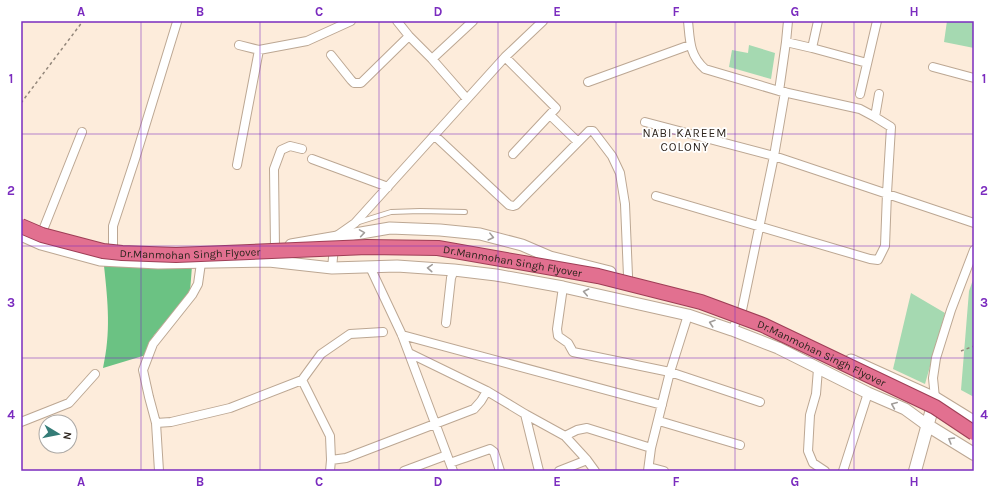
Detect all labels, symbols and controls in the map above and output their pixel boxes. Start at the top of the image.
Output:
text: A [77,4,85,19]
text: B [196,4,204,19]
text: C [315,4,323,19]
text: D [434,4,443,19]
text: E [553,4,561,19]
text: F [672,4,680,19]
text: G [791,4,799,19]
text: H [909,4,919,19]
text: 1 [9,71,13,86]
text: 1 [982,71,986,86]
district label: NABI KAREEM COLONY [643,126,727,154]
text: 2 [7,183,15,198]
text: 2 [980,183,988,198]
one-way arrow [359,229,365,238]
one-way arrow [488,232,495,241]
street label: Dr.Manmohan Singh Flyover [442,243,583,280]
street label: Dr.Manmohan Singh Flyover [119,245,261,262]
one-way arrow [427,264,433,273]
one-way arrow [583,289,589,297]
text: 3 [7,295,15,310]
text: 3 [980,295,988,310]
street label: Dr.Manmohan Singh Flyover [756,317,888,389]
one-way arrow [709,319,716,328]
one-way arrow [891,401,898,409]
text: 4 [7,407,15,422]
text: 4 [980,407,988,422]
north arrow [38,414,78,454]
text: N [60,431,74,441]
one-way arrow [948,437,955,444]
text: A [77,474,85,489]
text: B [196,474,204,489]
text: C [315,474,323,489]
text: D [434,474,443,489]
text: E [553,474,561,489]
text: F [672,474,680,489]
text: G [791,474,799,489]
text: H [909,474,919,489]

